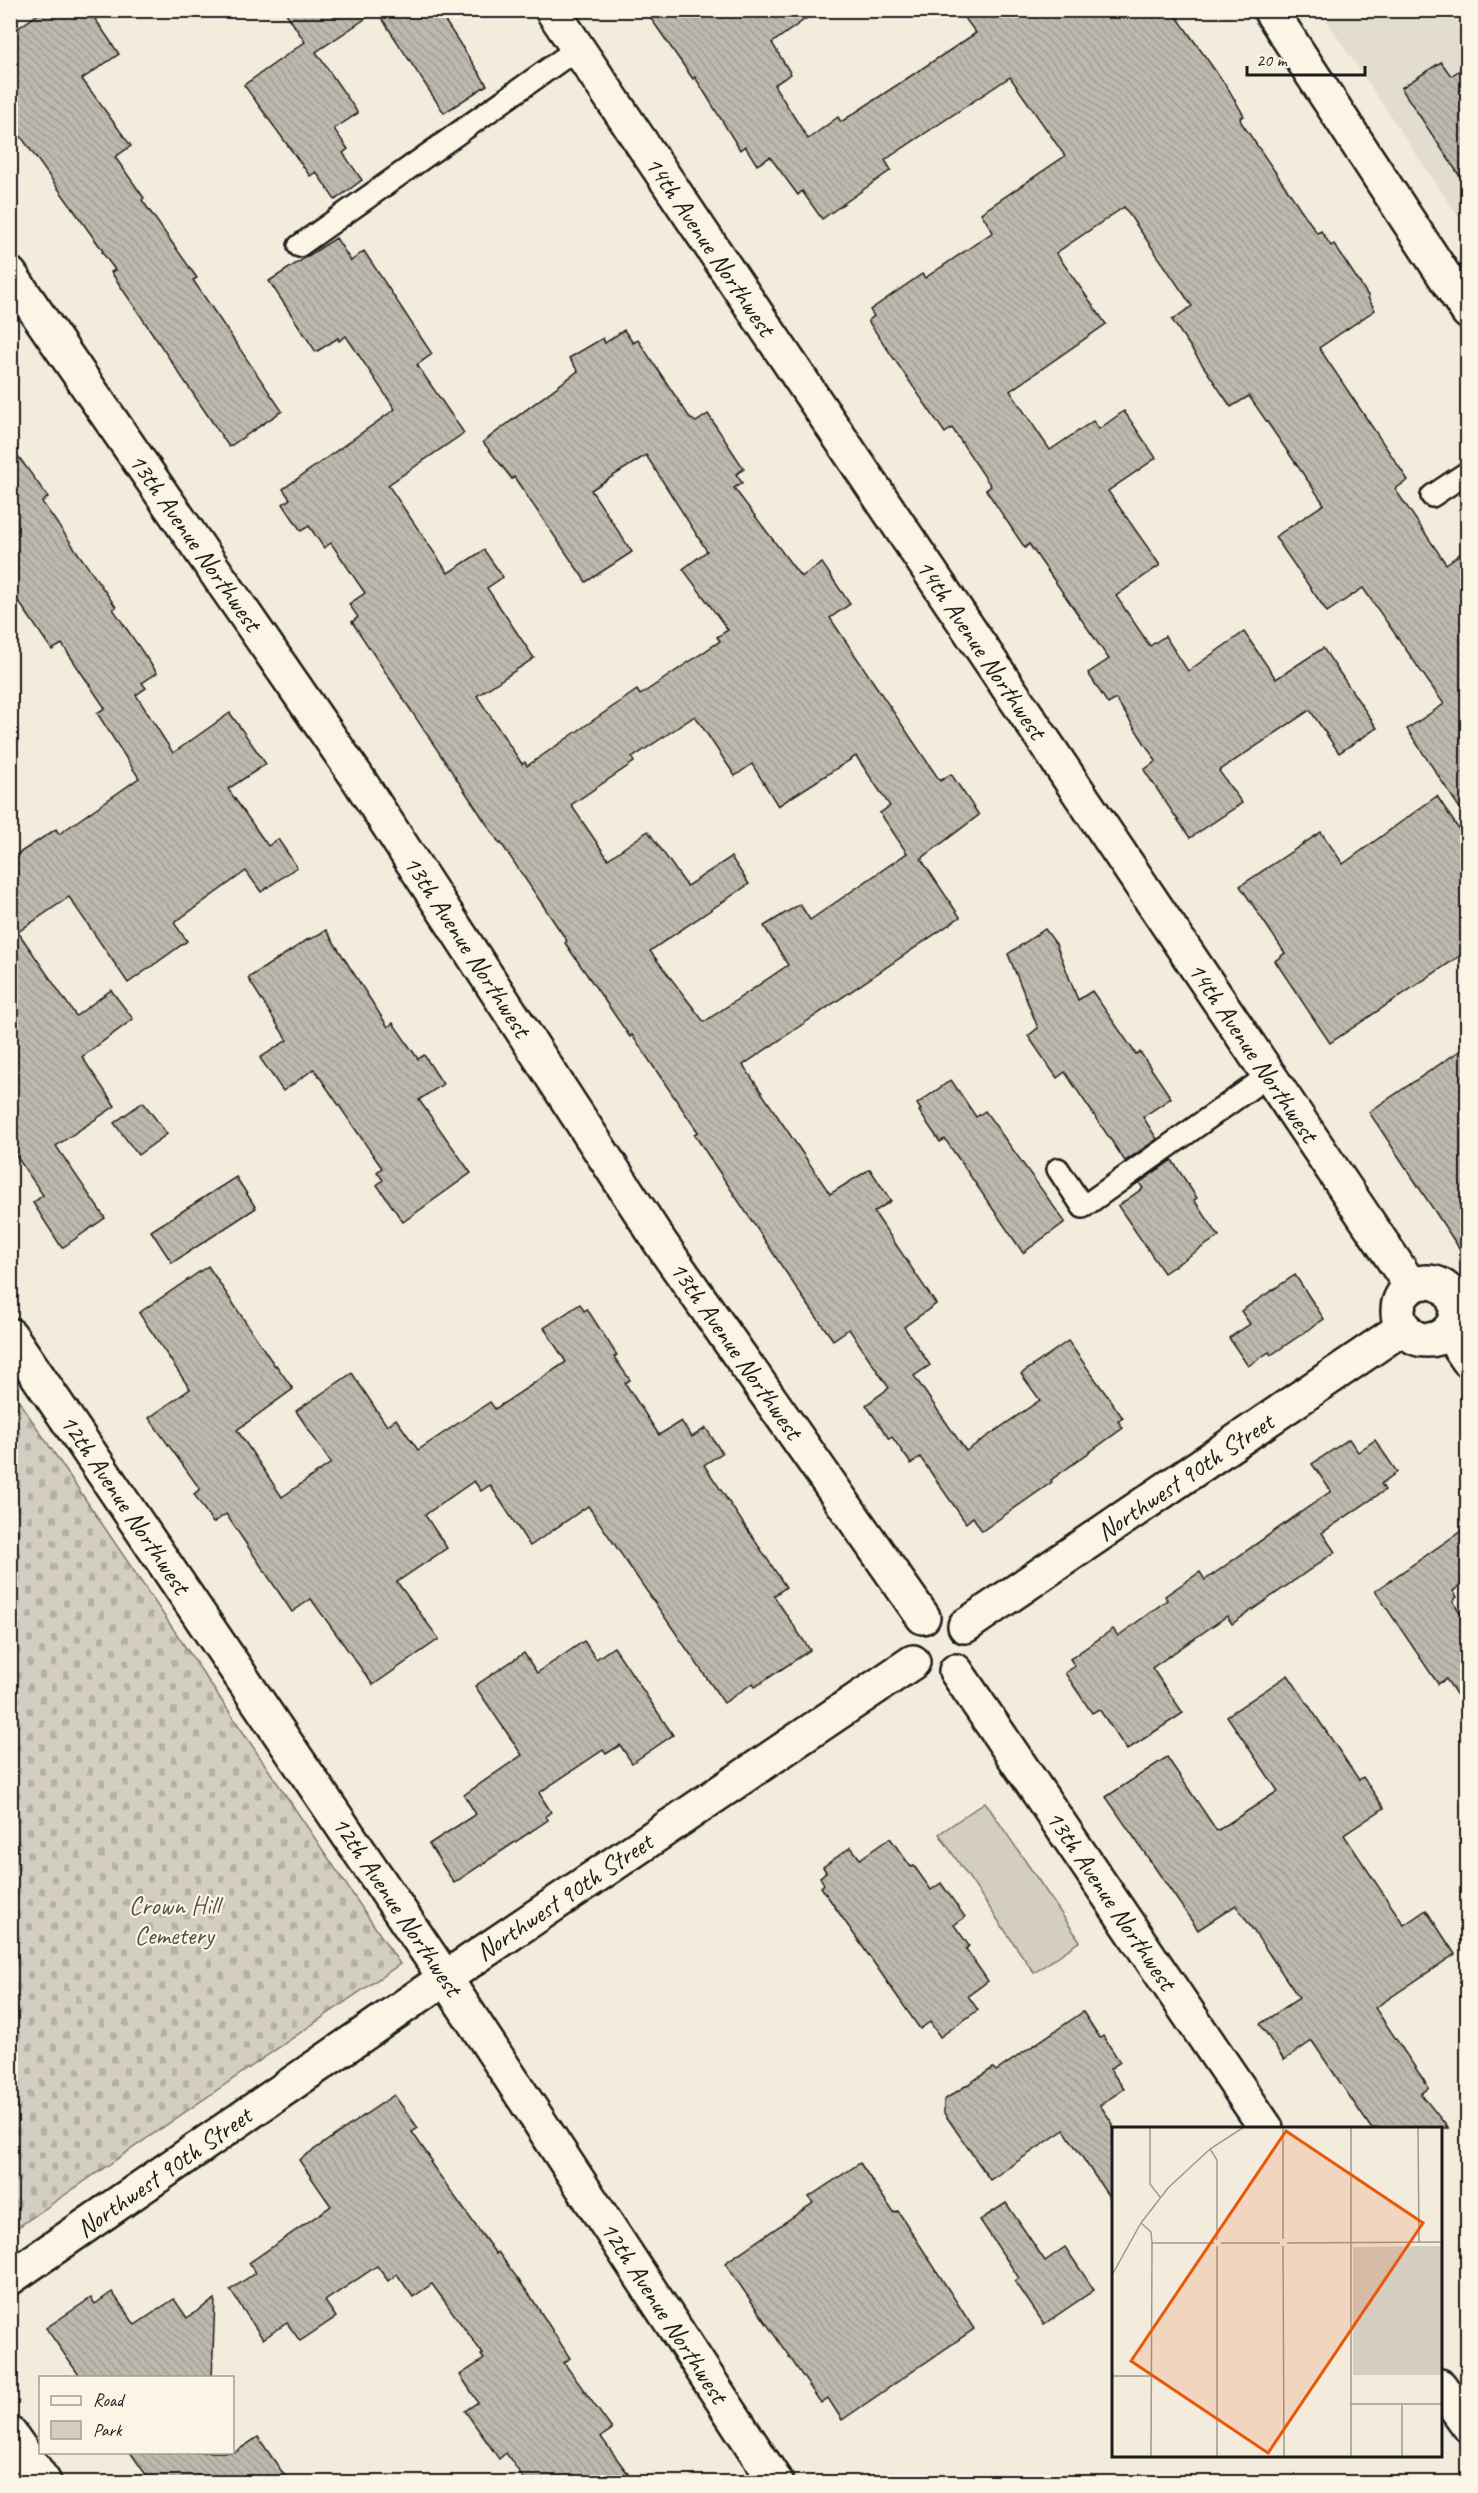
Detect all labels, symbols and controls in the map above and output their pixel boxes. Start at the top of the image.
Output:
scale bar [1247,39,1366,77]
text: 20 m [1256,49,1289,71]
street label: 14th Avenue Northwest [637,150,784,344]
street label: 13th Avenue Northwest [121,446,270,640]
street label: 14th Avenue Northwest [908,553,1055,747]
street label: 13th Avenue Northwest [396,849,539,1045]
street label: 14th Avenue Northwest [1180,956,1327,1150]
street label: 13th Avenue Northwest [662,1254,811,1448]
street label: Northwest 90th Street [1090,1404,1282,1548]
street label: 12th Avenue Northwest [52,1408,199,1602]
street label: 13th Avenue Northwest [1038,1804,1185,1998]
street label: 12th Avenue Northwest [324,1810,471,2004]
street label: Northwest 90th Street [469,1824,661,1968]
park label: Crown Hill Cemetery [129,1889,224,1952]
street label: Northwest 90th Street [70,2098,260,2245]
inset map [1112,2127,1442,2457]
street label: 12th Avenue Northwest [593,2215,736,2411]
legend [39,2376,234,2454]
text: Road [93,2389,126,2411]
text: Park [93,2419,123,2441]

